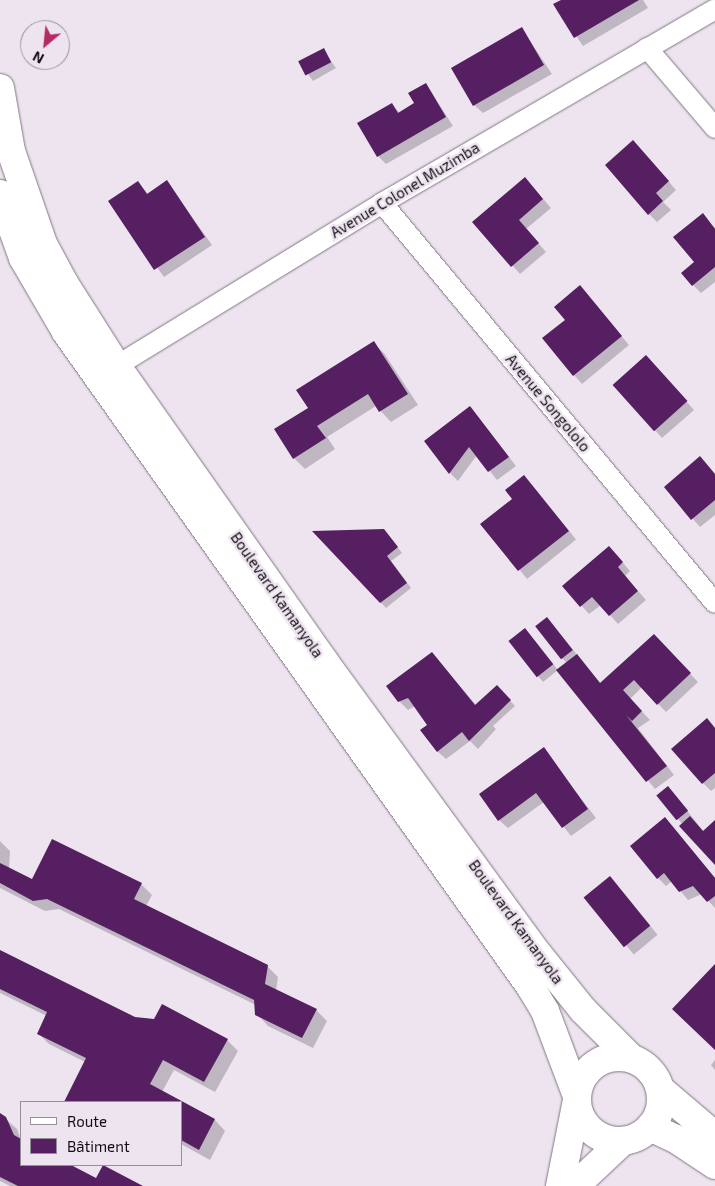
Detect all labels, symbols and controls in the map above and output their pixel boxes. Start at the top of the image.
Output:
north arrow [20,20,70,70]
text: N [30,48,47,68]
street label: Avenue Colonel Muzimba [327,138,483,242]
street label: Avenue Songololo [502,350,594,456]
street label: Boulevard Kamanyola [227,529,327,661]
street label: Boulevard Kamanyola [465,856,567,988]
legend [20,1101,182,1166]
text: Route [67,1112,107,1130]
text: Bâtiment [67,1137,130,1155]

